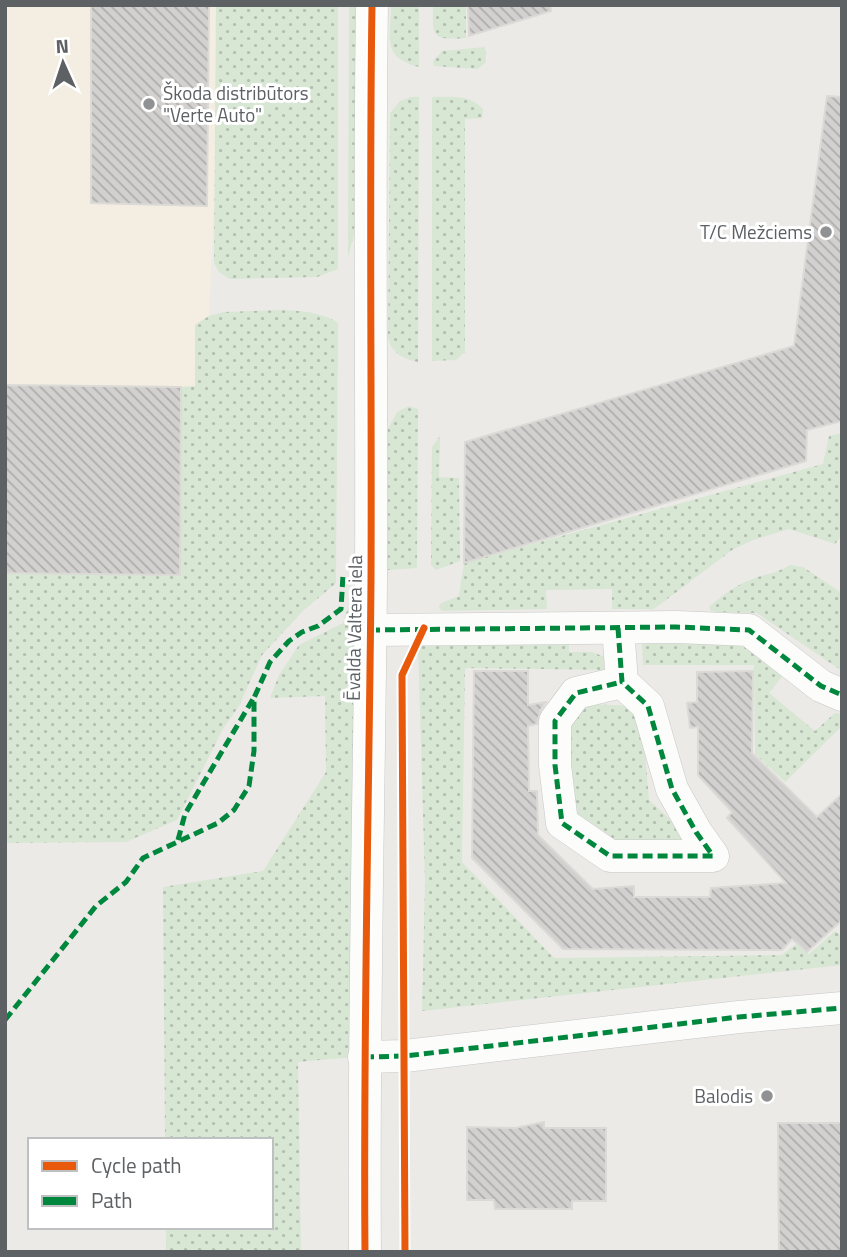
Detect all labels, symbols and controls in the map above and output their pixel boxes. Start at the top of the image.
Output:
north arrow [28,28,98,98]
text: N [55,31,69,60]
place label: Škoda distribūtors "Verte Auto" [163,78,309,129]
marker: Škoda distribūtors "Verte Auto" [141,96,157,112]
place label: T/C Mežciems [700,217,812,246]
marker: T/C Mežciems [818,224,834,240]
street label: Ēvalda Valtera iela [338,554,369,701]
place label: Balodis [694,1081,753,1110]
marker: Balodis [759,1088,775,1104]
legend [28,1138,273,1229]
text: Cycle path [91,1149,182,1181]
text: Path [91,1184,133,1216]

